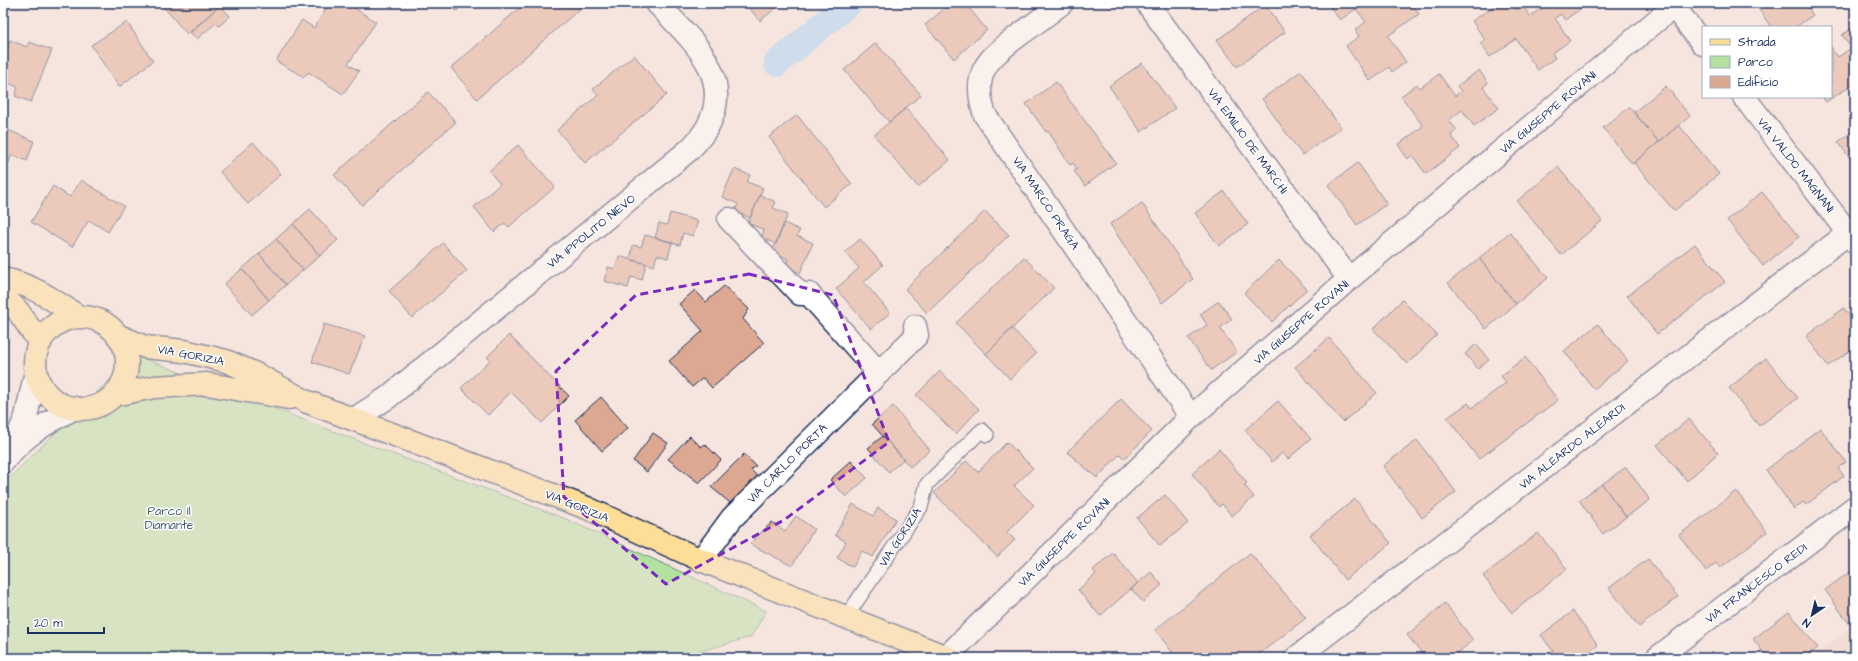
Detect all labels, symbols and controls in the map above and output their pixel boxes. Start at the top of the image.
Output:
legend [1702,26,1832,98]
text: Strada [1738,34,1776,51]
text: Parco [1738,54,1773,71]
street label: VIA GIUSEPPE ROVANI [1496,67,1601,158]
text: Edificio [1738,74,1778,91]
street label: VIA EMILIO DE MARCHI [1203,85,1292,198]
street label: VIA VALDO MAGNANI [1753,114,1838,217]
street label: VIA MARCO PRAGA [1008,153,1083,254]
street label: VIA IPPOLITO NIEVO [543,190,639,272]
street label: VIA GIUSEPPE ROVANI [1250,276,1353,369]
street label: VIA GORIZIA [156,341,226,370]
street label: VIA ALEARDO ALEARDI [1516,399,1629,493]
street label: VIA CARLO PORTA [743,419,831,507]
street label: VIA GORIZIA [542,486,612,527]
street label: VIA GIUSEPPE ROVANI [1015,494,1114,591]
park label: Parco Il Diamante [145,503,194,534]
street label: VIA GORIZIA [875,504,926,570]
street label: VIA FRANCESCO REDI [1702,540,1810,626]
north arrow [1792,595,1832,635]
scale bar [28,609,104,635]
text: 20 m [34,615,63,632]

